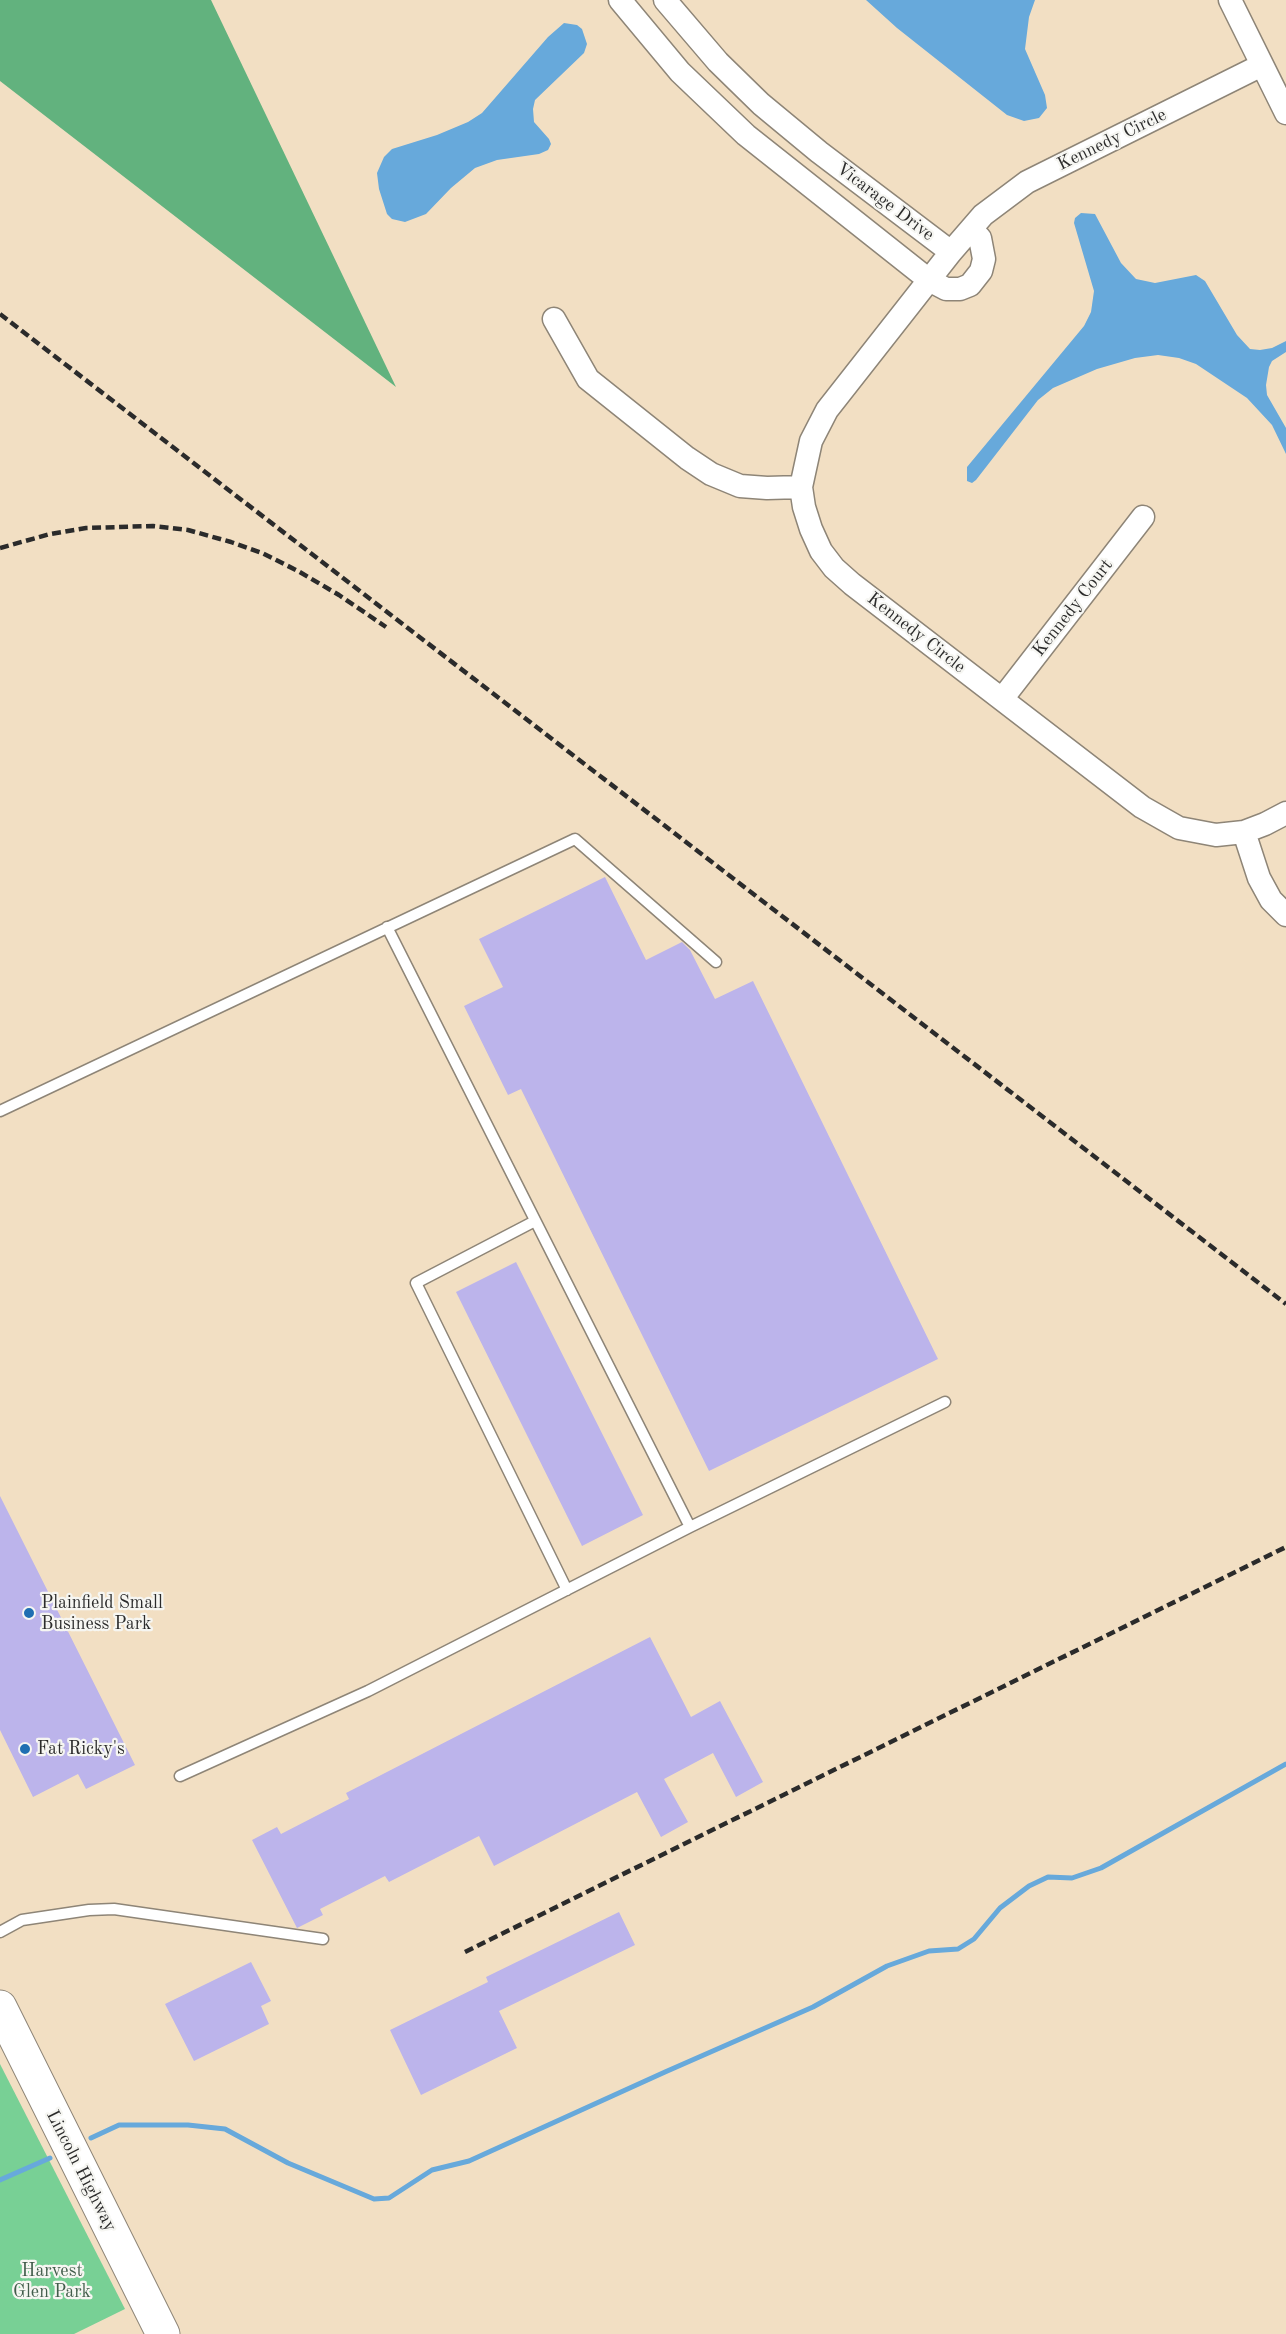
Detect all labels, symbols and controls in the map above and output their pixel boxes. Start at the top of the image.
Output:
street label: Kennedy Circle [1054,104,1170,176]
street label: Vicarage Drive [832,158,938,246]
street label: Kennedy Court [1028,555,1118,661]
street label: Kennedy Circle [863,588,969,678]
place label: Plainfield Small Business Park [41,1592,163,1634]
marker: Plainfield Small Business Park [22,1606,36,1620]
place label: Fat Ricky's [37,1738,125,1760]
marker: Fat Ricky's [18,1742,32,1756]
street label: Lincoln Highway [41,2107,121,2235]
park label: Harvest Glen Park [13,2260,91,2302]

